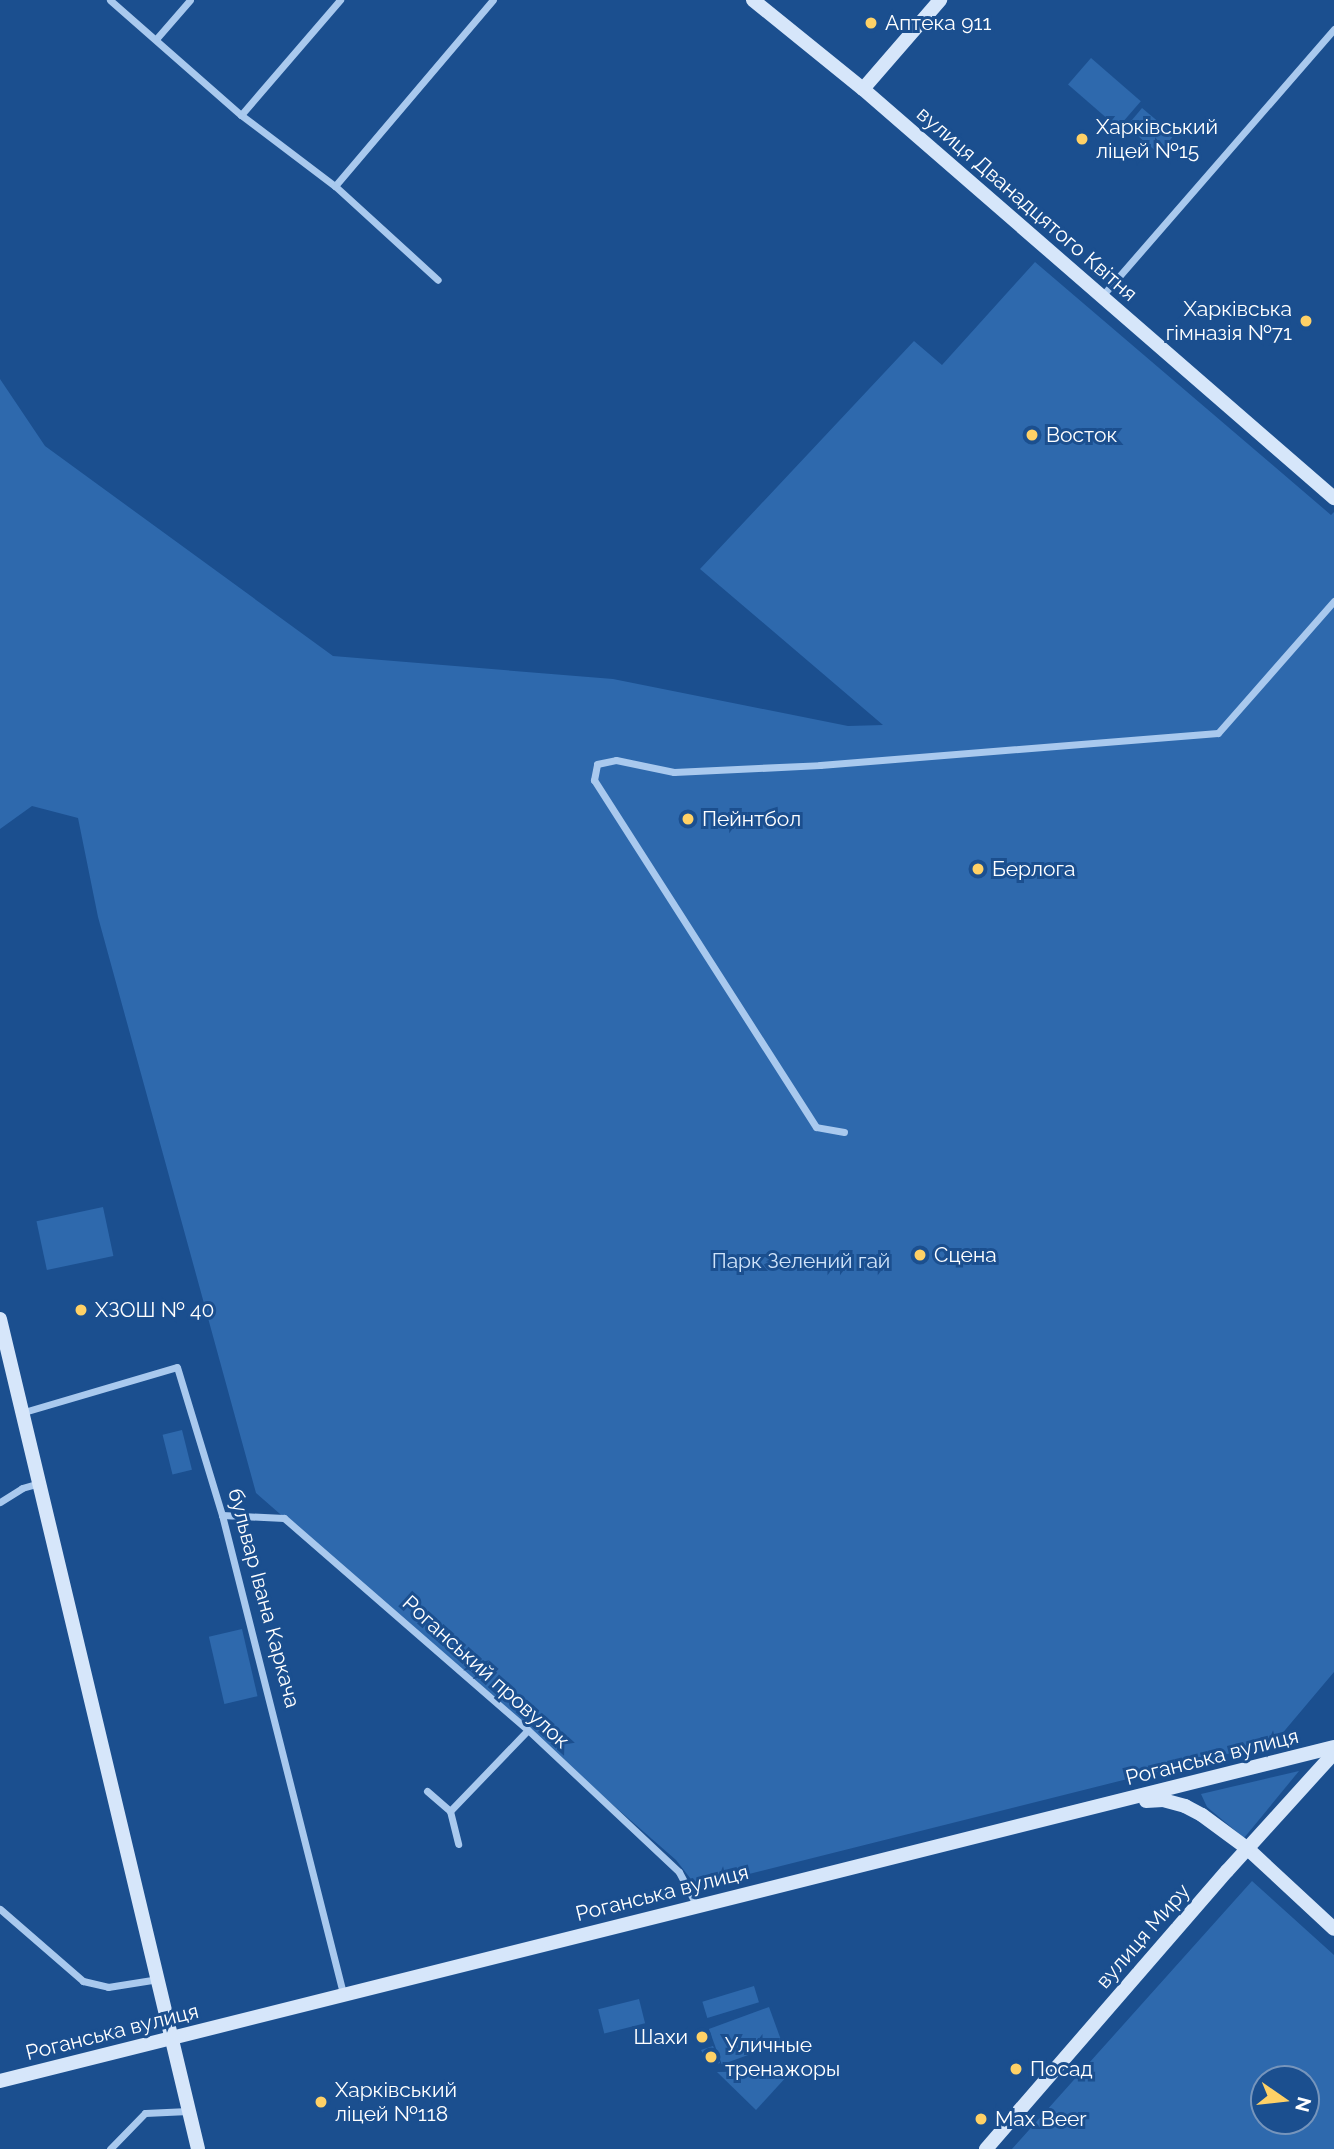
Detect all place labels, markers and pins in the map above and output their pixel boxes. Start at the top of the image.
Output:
place label: Аптека 911 [885,10,991,36]
marker: Аптека 911 [863,15,879,31]
place label: Харківський ліцей №15 [1096,114,1218,164]
marker: Харківський ліцей №15 [1074,131,1090,147]
place label: Харківська гімназія №71 [1166,296,1292,346]
marker: Харківська гімназія №71 [1298,313,1314,329]
place label: Восток [1046,422,1117,448]
marker: Восток [1024,427,1040,443]
place label: Пейнтбол [702,806,801,832]
marker: Пейнтбол [680,811,696,827]
place label: Берлога [992,856,1075,882]
marker: Берлога [970,861,986,877]
place label: Сцена [934,1242,997,1268]
marker: Сцена [912,1247,928,1263]
place label: ХЗОШ № 40 [95,1297,214,1323]
marker: ХЗОШ № 40 [73,1302,89,1318]
place label: Шахи [634,2024,688,2050]
marker: Шахи [694,2029,710,2045]
place label: Уличные тренажоры [725,2032,840,2082]
marker: Уличные тренажоры [703,2049,719,2065]
place label: Посад [1030,2056,1093,2082]
marker: Посад [1008,2061,1024,2077]
place label: Харківський ліцей №118 [335,2077,457,2127]
marker: Харківський ліцей №118 [313,2094,329,2110]
place label: Max Beer [995,2106,1087,2132]
marker: Max Beer [973,2111,989,2127]

